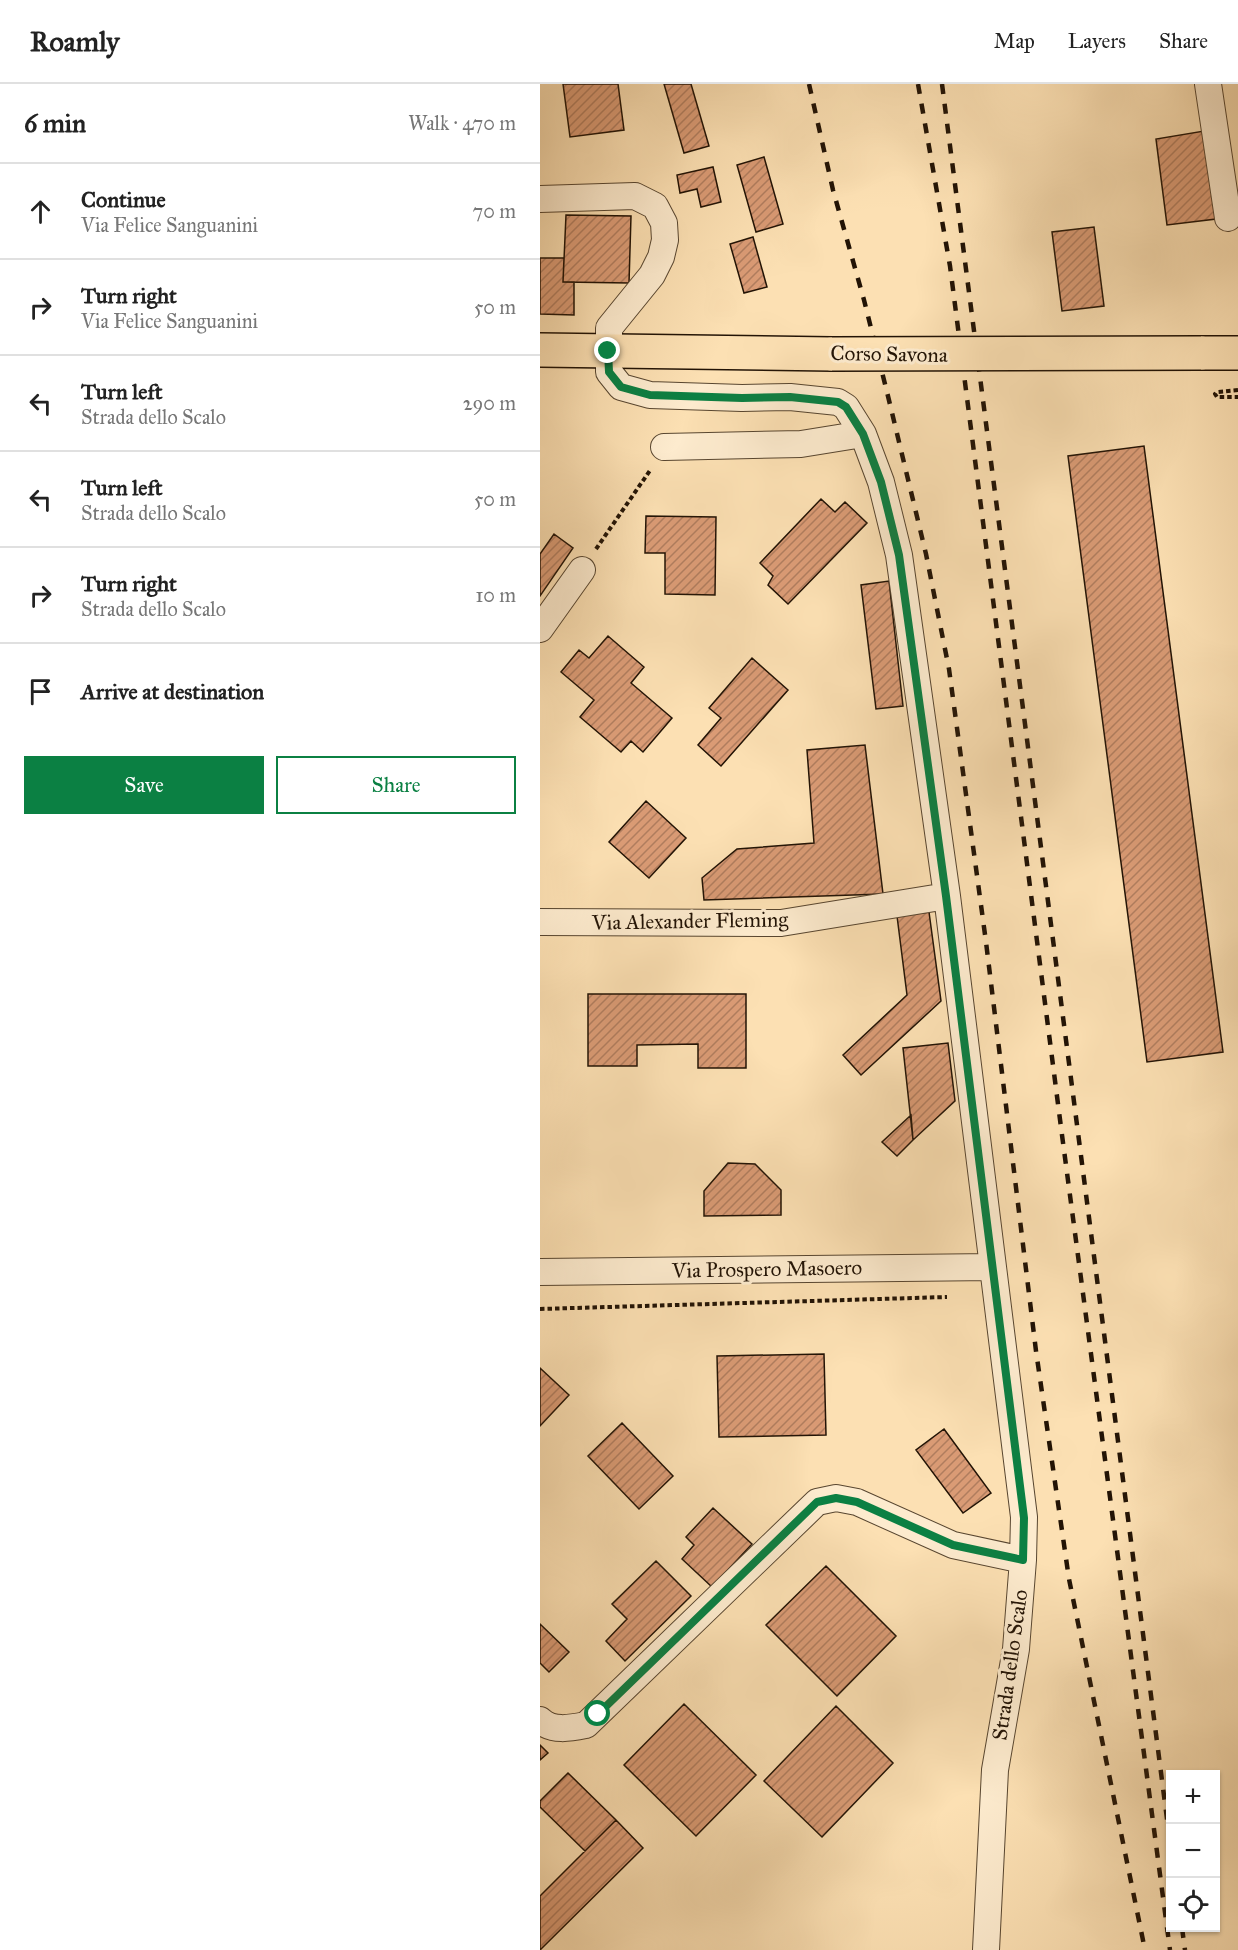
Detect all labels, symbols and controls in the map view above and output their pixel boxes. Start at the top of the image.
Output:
text: Roamly [30,24,119,59]
text: Map [994,28,1035,54]
text: Layers [1068,28,1126,54]
text: Share [1159,28,1208,54]
text: 6 min [24,107,86,139]
text: Walk · 470 m [408,111,516,135]
text: Continue [81,186,166,213]
icon: ahead [24,195,57,228]
text: 70 m [473,199,516,223]
text: Via Felice Sanguanini [81,213,258,237]
text: Turn right [81,282,177,309]
icon: right [24,291,57,324]
text: 50 m [474,295,516,319]
text: Via Felice Sanguanini [81,309,258,333]
route end [594,337,620,363]
street label: Corso Savona [830,340,948,368]
text: Turn left [81,378,163,405]
icon: left [24,387,57,420]
text: 290 m [463,391,516,415]
text: Strada dello Scalo [81,405,226,429]
text: Turn left [81,474,163,501]
icon: left [24,483,57,516]
text: 50 m [474,487,516,511]
text: Strada dello Scalo [81,501,226,525]
text: Turn right [81,570,177,597]
icon: right [24,579,57,612]
text: 10 m [475,583,516,607]
text: Strada dello Scalo [81,597,226,621]
icon: arrive [24,675,57,708]
text: Arrive at destination [81,678,264,705]
button: Save [24,756,264,814]
button: Share [276,756,516,814]
street label: Via Alexander Fleming [591,906,788,936]
street label: Via Prospero Masoero [671,1254,863,1284]
street label: Strada dello Scalo [987,1588,1033,1742]
route start [584,1700,610,1726]
map controls [1166,1770,1220,1932]
button: + [1166,1770,1220,1824]
button: − [1166,1824,1220,1878]
button: locate [1166,1878,1220,1932]

